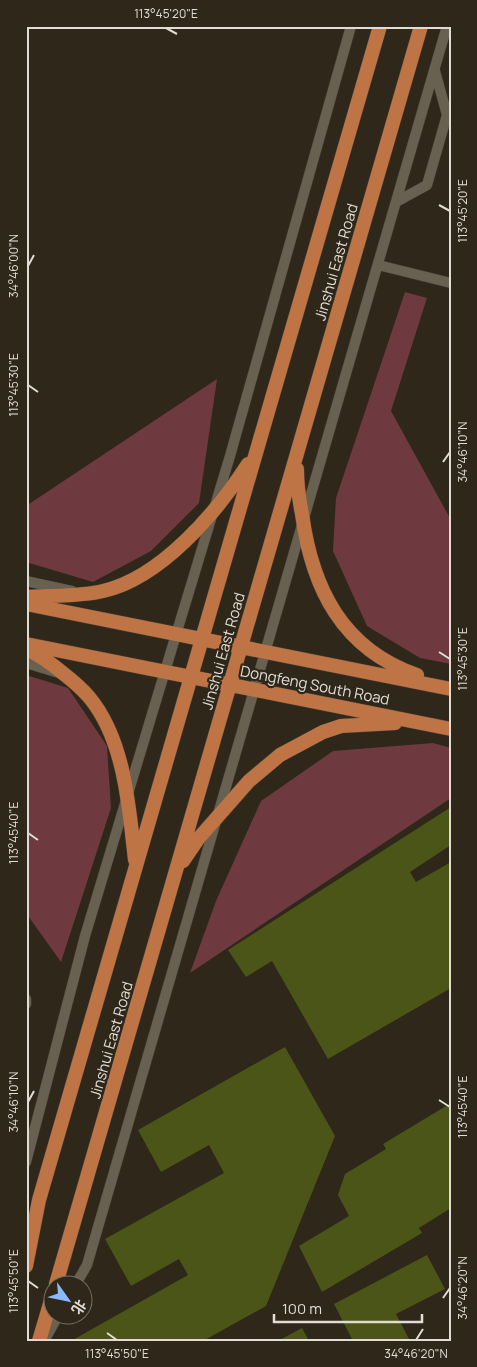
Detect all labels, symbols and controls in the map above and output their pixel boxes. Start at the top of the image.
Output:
text: 113°45'20"E [134,5,198,22]
text: 113°45'20"E [454,179,471,243]
street label: Jinshui East Road [309,201,363,323]
text: 34°46'00"N [5,234,22,298]
text: 113°45'30"E [5,353,22,417]
text: 34°46'10"N [454,421,471,483]
street label: Jinshui East Road [196,590,250,712]
text: 113°45'30"E [454,627,471,691]
street label: Dongfeng South Road [239,660,391,710]
text: 113°45'40"E [5,802,22,864]
street label: Jinshui East Road [84,979,138,1101]
text: 34°46'10"N [5,1071,22,1133]
text: 113°45'40"E [454,1076,471,1138]
text: 113°45'50"E [5,1249,22,1313]
text: 34°46'20"N [454,1256,471,1320]
north arrow [42,1274,92,1324]
scale bar [274,1292,422,1324]
text: 北 [68,1296,91,1318]
text: 100 m [282,1298,322,1319]
text: 113°45'50"E [85,1345,149,1362]
text: 34°46'20"N [384,1345,448,1362]

